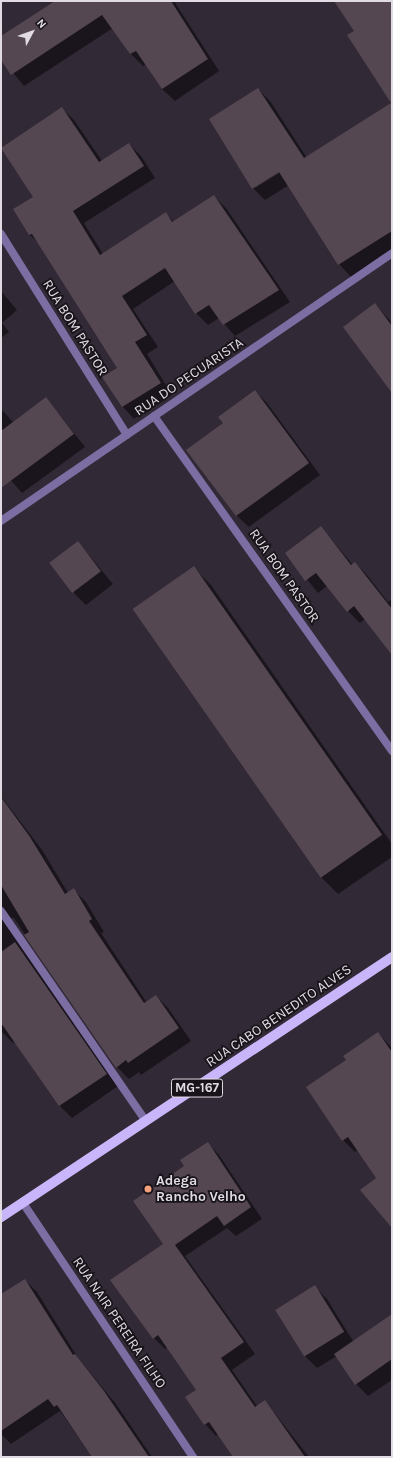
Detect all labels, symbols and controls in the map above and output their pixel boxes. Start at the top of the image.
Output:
north arrow [12,12,52,52]
text: N [34,17,49,31]
street label: RUA BOM PASTOR [39,277,111,379]
street label: RUA DO PECUARISTA [131,334,247,420]
street label: RUA BOM PASTOR [245,526,323,626]
street label: RUA CABO BENEDITO ALVES [203,961,355,1071]
road number: MG-167 [170,1077,224,1099]
place label: Adega Rancho Velho [156,1173,246,1206]
marker: Adega Rancho Velho [143,1184,153,1194]
street label: RUA NAIR PEREIRA FILHO [69,1254,169,1392]

